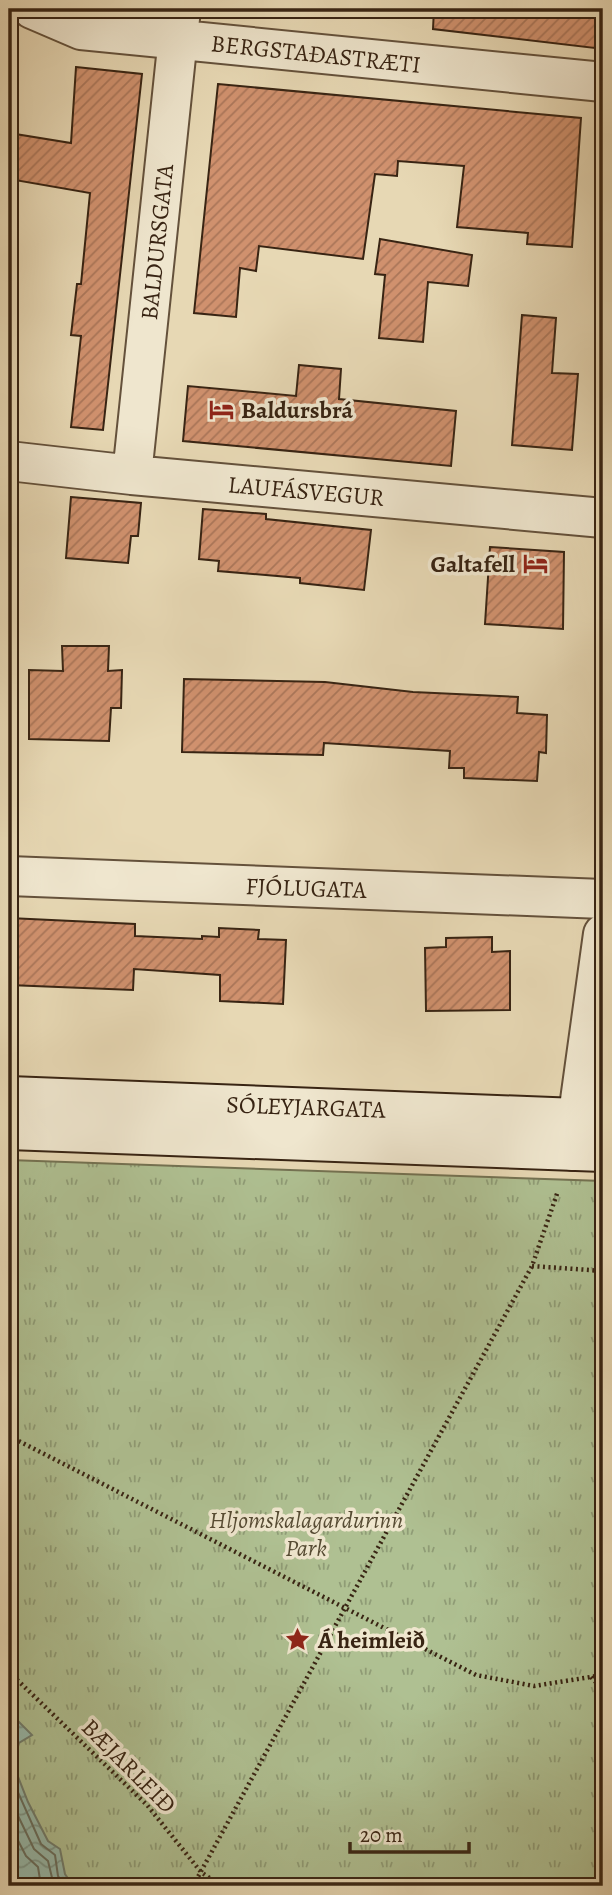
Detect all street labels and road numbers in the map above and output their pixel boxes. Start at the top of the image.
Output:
street label: BERGSTAÐASTRÆTI [210,27,422,81]
street label: BALDURSGATA [133,161,181,322]
street label: LAUFÁSVEGUR [226,468,386,514]
street label: FJÓLUGATA [245,870,368,906]
street label: SÓLEYJARGATA [226,1088,387,1126]
street label: BÆJARLEIÐ [75,1712,183,1820]

